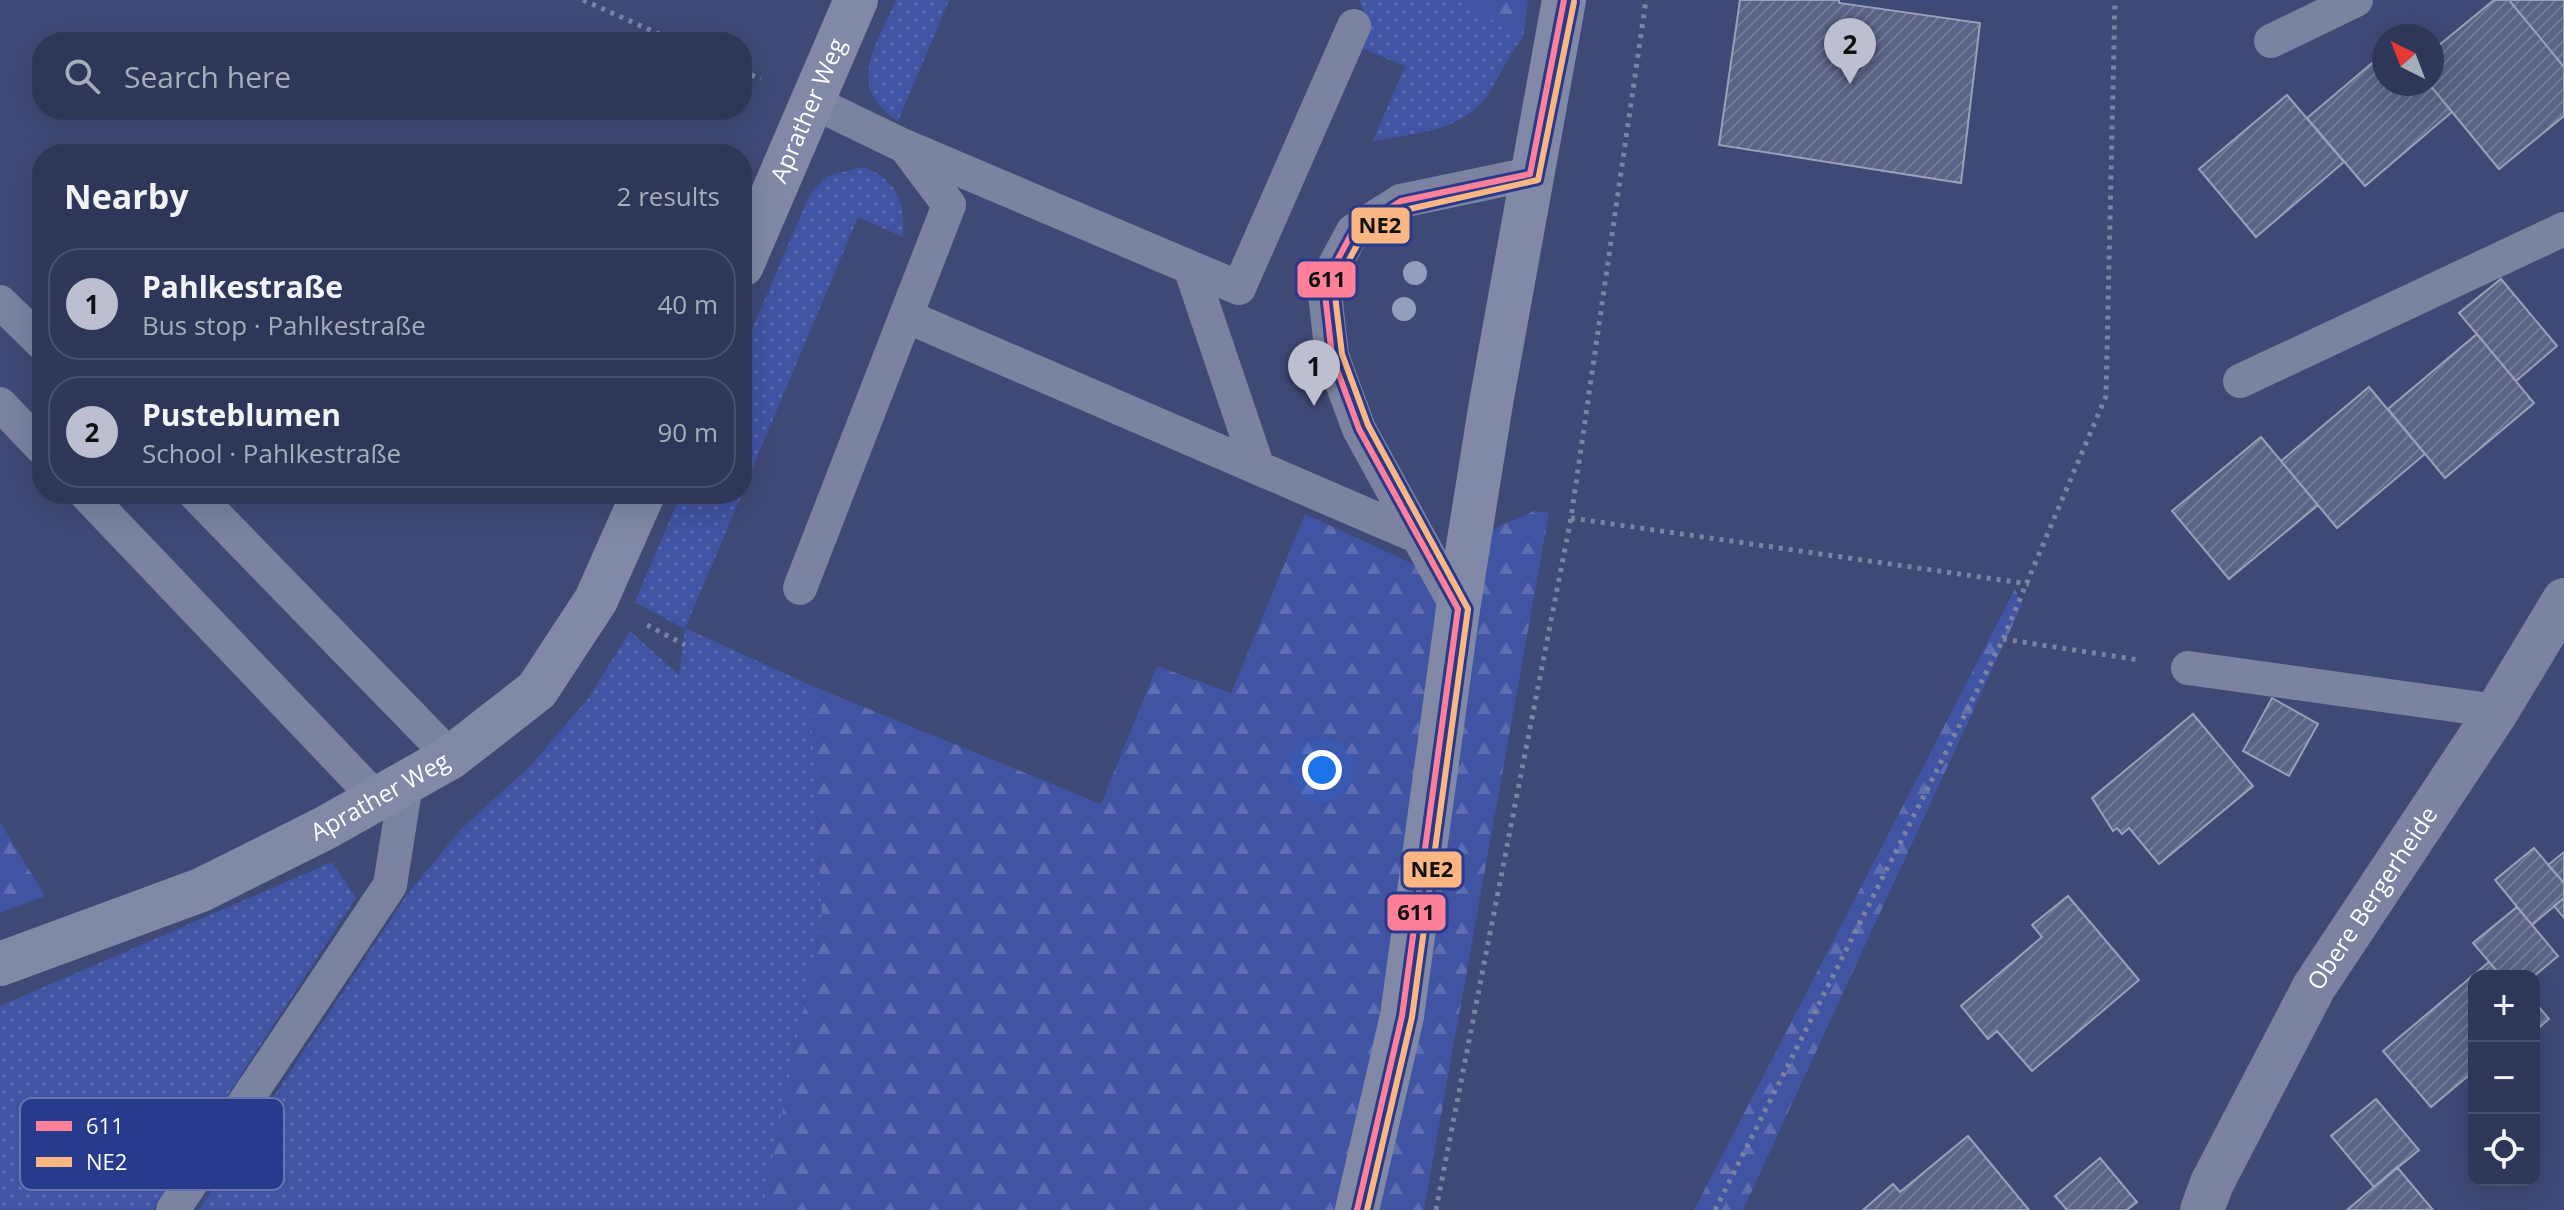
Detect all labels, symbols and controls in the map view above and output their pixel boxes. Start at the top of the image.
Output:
pin: 2 [1824,18,1876,84]
north arrow [2372,24,2444,96]
search box [32,32,752,120]
street label: Aprather Weg [761,33,853,188]
icon: search [60,54,104,98]
text: Search here [124,56,291,97]
text: Nearby [64,173,189,219]
text: 2 results [617,178,720,214]
line badge: NE2 [1350,206,1411,245]
text: NE2 [1359,209,1401,239]
line badge: 611 [1296,260,1357,299]
text: 611 [1308,263,1346,293]
text: Pahlkestraße [142,266,343,307]
text: 1 [85,286,99,322]
text: 40 m [657,286,718,322]
text: Bus stop · Pahlkestraße [142,307,426,343]
pin: 1 [1288,340,1340,406]
text: Pusteblumen [142,394,341,435]
text: 2 [85,414,99,450]
text: 90 m [657,414,718,450]
text: School · Pahlkestraße [142,435,401,471]
street label: Aprather Weg [304,743,455,848]
your location [1302,750,1342,790]
street label: Obere Bergerheide [2299,799,2444,996]
line badge: NE2 [1402,850,1463,889]
text: NE2 [1411,853,1453,883]
line badge: 611 [1386,893,1447,932]
text: 611 [1397,896,1435,926]
map controls [2468,970,2540,1186]
button: + [2468,970,2540,1042]
button: − [2468,1042,2540,1114]
legend [20,1098,284,1190]
text: 611 [86,1110,124,1140]
button: locate [2468,1114,2540,1186]
text: NE2 [86,1146,127,1176]

